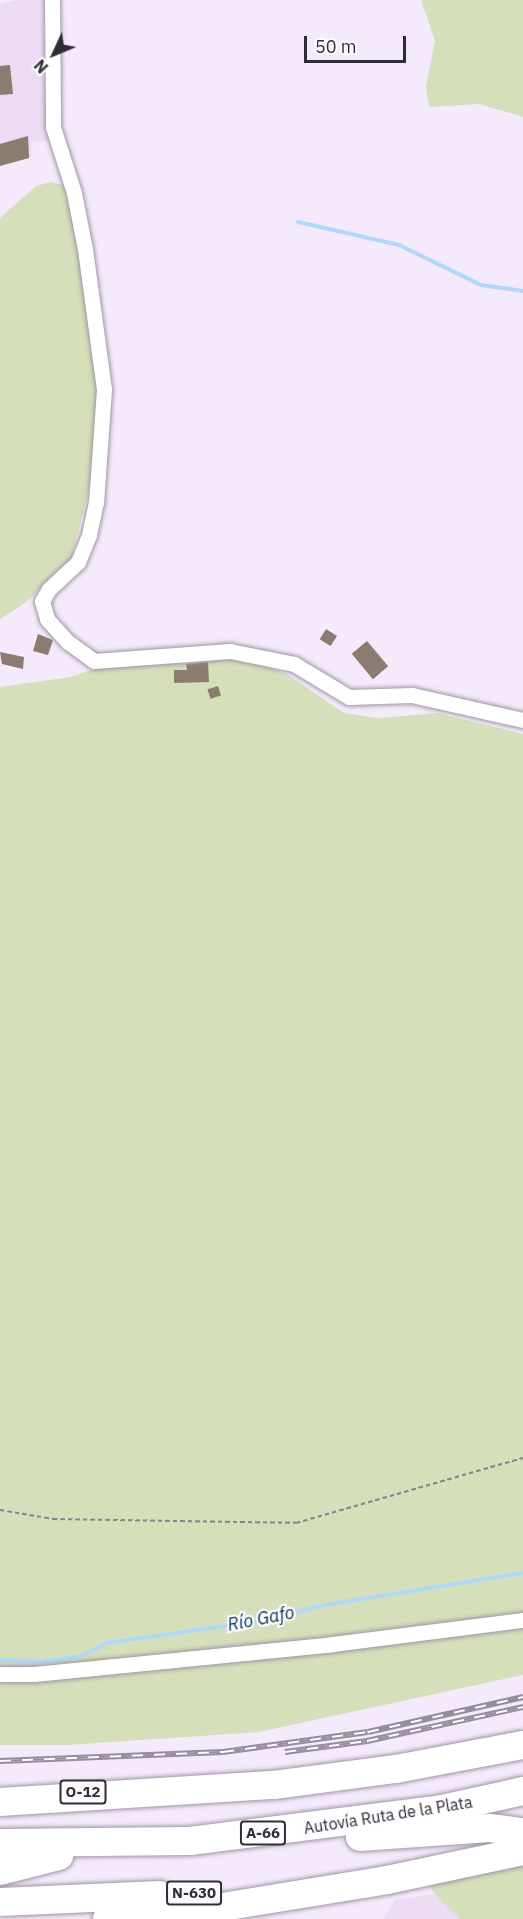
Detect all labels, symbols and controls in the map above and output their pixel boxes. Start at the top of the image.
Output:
north arrow [24,24,84,84]
scale bar [307,24,409,62]
text: 50 m [315,35,357,58]
text: N [30,55,52,78]
water label: Río Gafo [226,1602,296,1636]
road number: O-12 [59,1780,107,1804]
street label: Autovía Ruta de la Plata [302,1792,474,1838]
road number: A-66 [239,1821,287,1845]
road number: N-630 [166,1881,222,1905]

